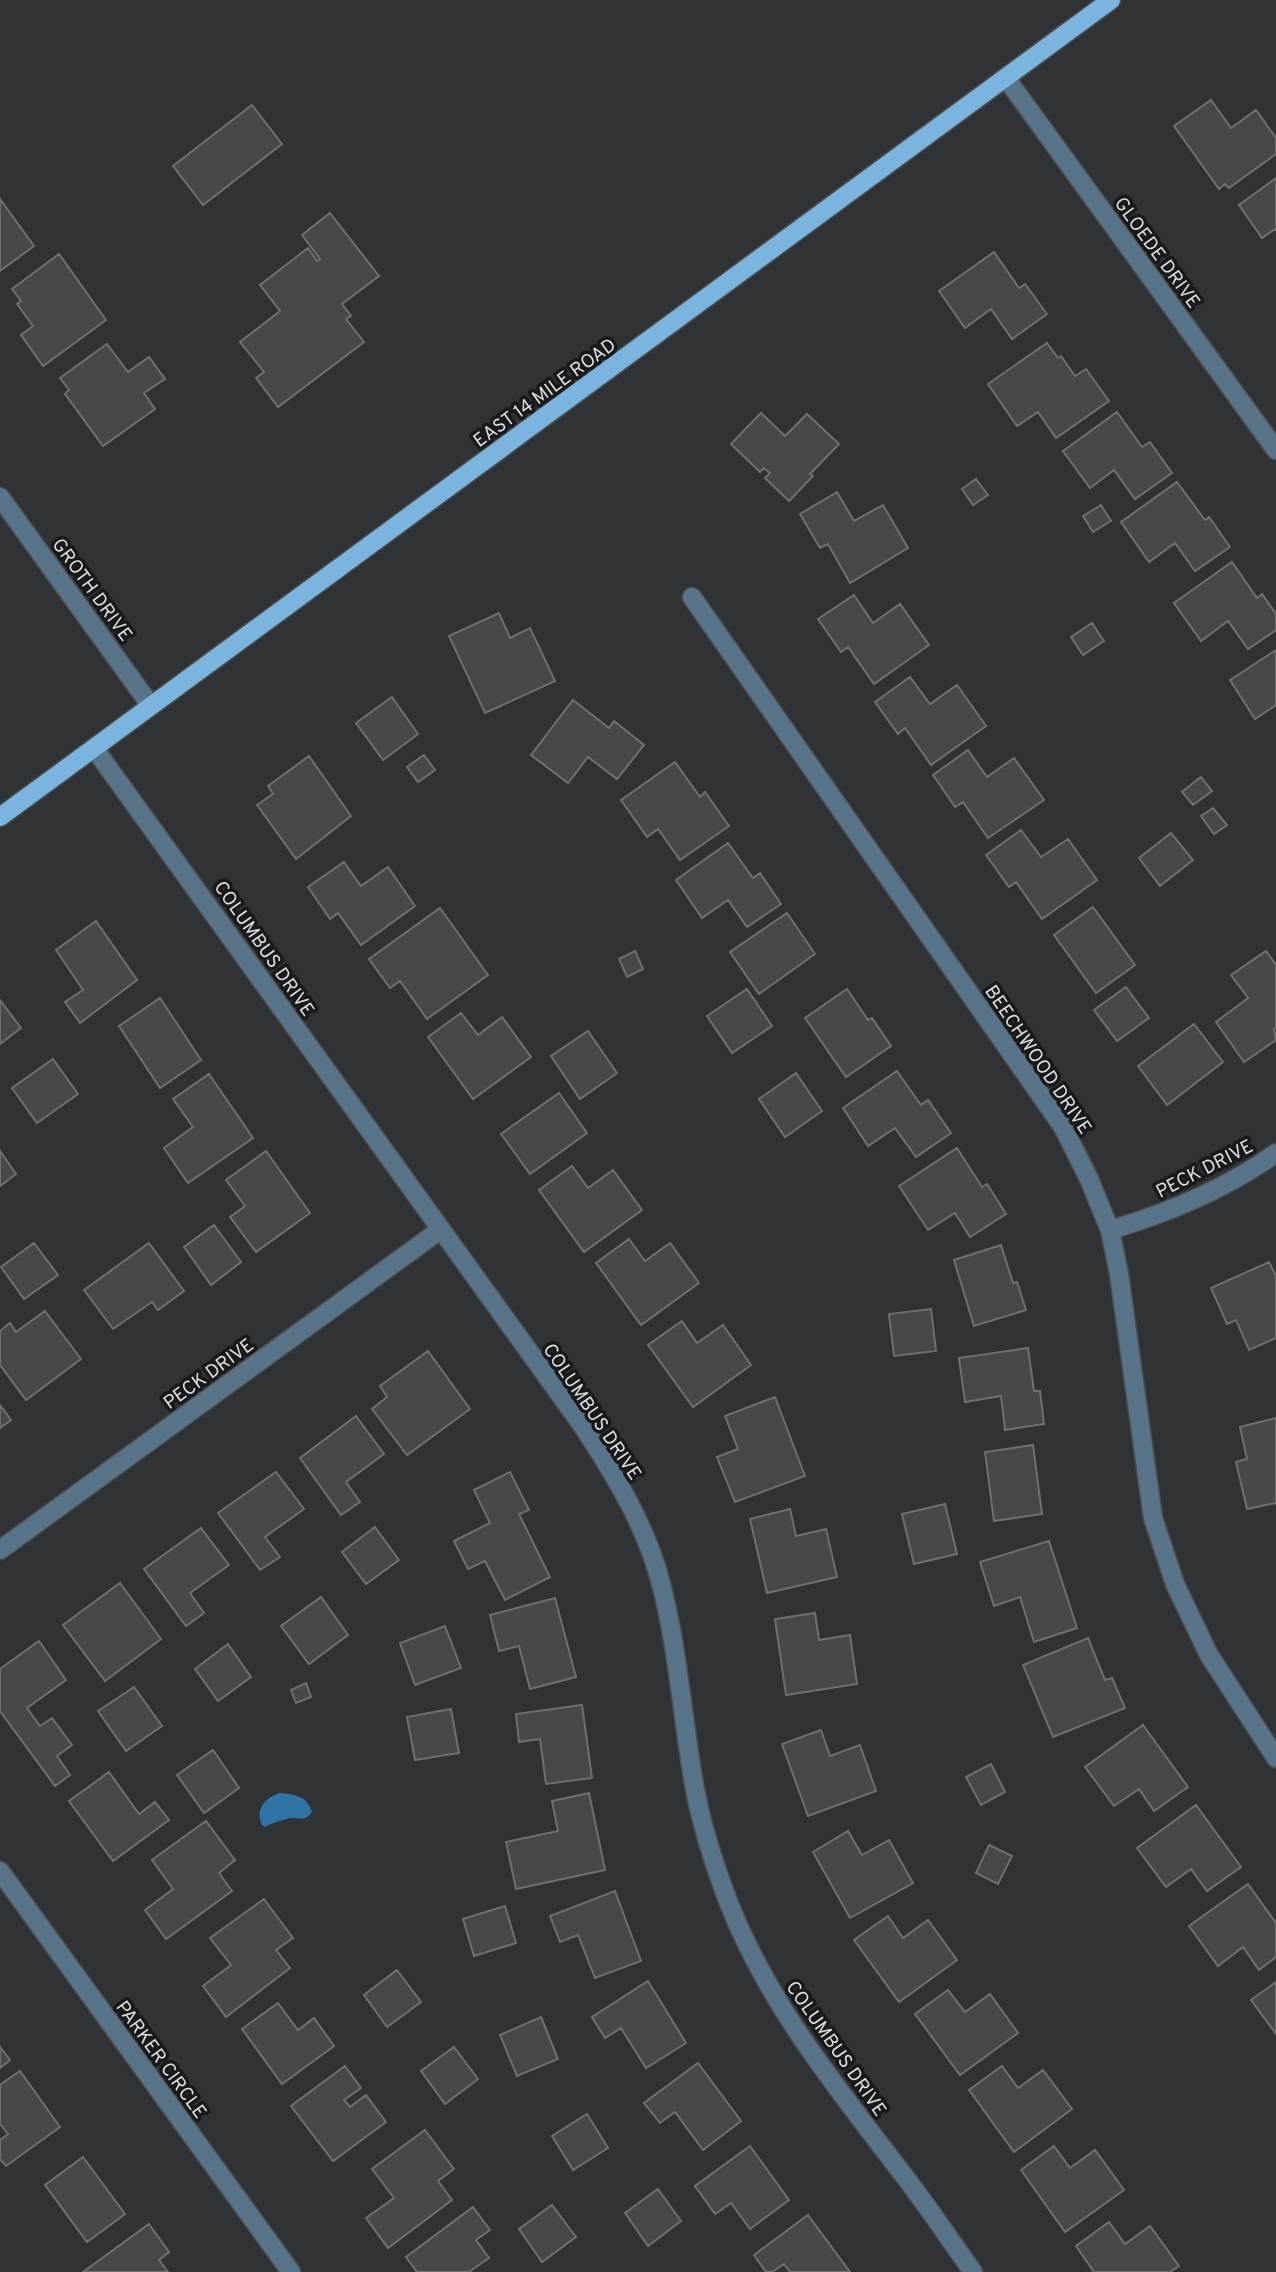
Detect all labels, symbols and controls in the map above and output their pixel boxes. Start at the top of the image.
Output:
street label: GLOEDE DRIVE [1108,193,1205,313]
street label: EAST 14 MILE ROAD [469,334,621,454]
street label: GROTH DRIVE [46,534,137,646]
street label: COLUMBUS DRIVE [208,877,319,1022]
street label: BEECHWOOD DRIVE [978,981,1096,1139]
street label: PECK DRIVE [1152,1135,1258,1205]
street label: PECK DRIVE [159,1334,259,1416]
street label: COLUMBUS DRIVE [537,1339,646,1485]
street label: COLUMBUS DRIVE [780,1977,891,2122]
street label: PARKER CIRCLE [110,1996,211,2124]

